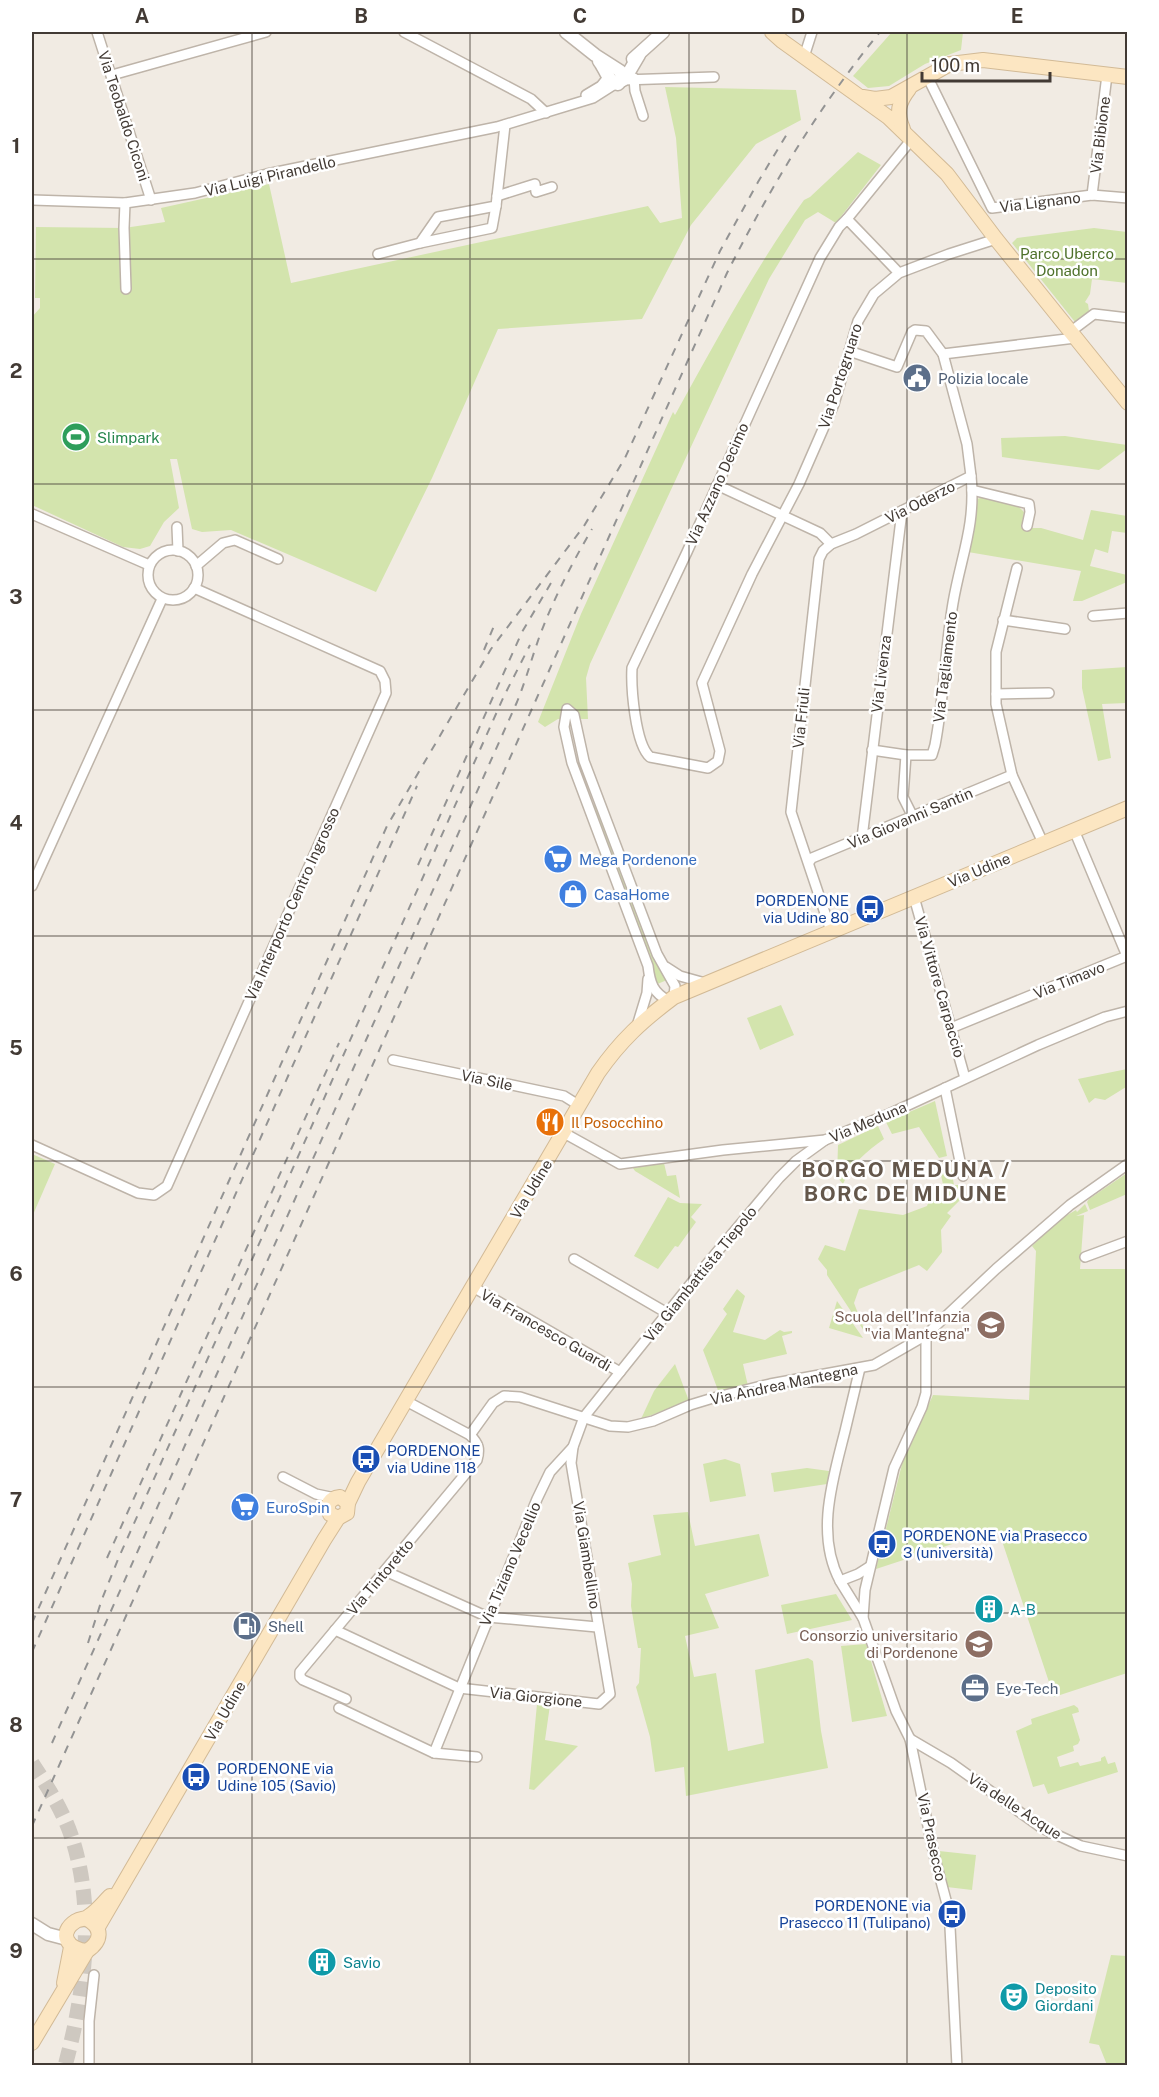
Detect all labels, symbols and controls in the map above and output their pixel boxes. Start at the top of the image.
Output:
text: A [135,4,149,28]
text: B [354,4,368,28]
text: C [573,4,587,28]
text: D [791,4,805,28]
text: E [1011,4,1023,28]
scale bar [922,45,1050,83]
street label: Via Teobaldo Ciconi [95,49,153,183]
text: 100 m [931,55,980,76]
street label: Via Bibione [1087,95,1113,175]
text: 1 [12,134,20,158]
street label: Via Luigi Pirandello [203,153,337,199]
street label: Via Lignano [999,189,1081,215]
park label: Parco Uberco Donadon [1020,245,1114,279]
street label: Via Portogruaro [815,321,865,431]
text: 2 [10,359,22,383]
public building icon: Polizia locale [901,362,933,394]
place label: Polizia locale [938,370,1029,387]
street label: Via Azzano Decimo [682,420,752,548]
sports icon: Slimpark [60,421,92,453]
place label: Slimpark [97,429,160,446]
street label: Via Oderzo [882,477,958,527]
text: 3 [9,585,23,609]
street label: Via Tagliamento [930,610,960,724]
street label: Via Livenza [868,634,894,714]
street label: Via Friuli [789,687,813,749]
street label: Via Giovanni Santin [845,784,975,852]
street label: Via Interporto Centro Ingrosso [242,805,342,1003]
text: 4 [9,811,23,835]
supermarket icon: Mega Pordenone [542,843,574,875]
street label: Via Udine [945,849,1013,891]
place label: Mega Pordenone [579,851,697,868]
shop icon: CasaHome [557,878,589,910]
place label: CasaHome [594,886,670,903]
place label: PORDENONE via Udine 80 [756,892,849,926]
bus stop icon: PORDENONE via Udine 80 [854,893,886,925]
street label: Via Vittore Carpaccio [912,914,968,1060]
street label: Via Timavo [1031,958,1107,1002]
text: 5 [9,1036,23,1060]
street label: Via Sile [460,1066,514,1094]
street label: Via Meduna [827,1098,909,1146]
restaurant icon: Il Posocchino [534,1106,566,1138]
place label: Il Posocchino [571,1114,663,1131]
street label: Via Udine [507,1156,555,1222]
district label: BORGO MEDUNA / BORC DE MIDUNE [801,1157,1011,1206]
street label: Via Giambattista Tiepolo [640,1203,760,1345]
text: 6 [9,1262,23,1286]
street label: Via Francesco Guardi [478,1286,614,1374]
place label: Scuola dell’Infanzia "via Mantegna" [834,1308,970,1342]
school or university icon: Scuola dell’Infanzia "via Mantegna" [975,1309,1007,1341]
street label: Via Andrea Mantegna [709,1360,859,1408]
place label: PORDENONE via Udine 118 [387,1442,481,1476]
bus stop icon: PORDENONE via Udine 118 [350,1443,382,1475]
text: 7 [10,1488,22,1512]
supermarket icon: EuroSpin [229,1491,261,1523]
place label: EuroSpin [266,1499,330,1516]
street label: Via Tiziano Vecellio [476,1499,544,1629]
street label: Via Giambellino [570,1500,604,1610]
place label: PORDENONE via Prasecco 3 (università) [903,1527,1087,1561]
bus stop icon: PORDENONE via Prasecco 3 (università) [866,1528,898,1560]
street label: Via Tintoretto [343,1536,417,1618]
building icon: A-B [973,1593,1005,1625]
place label: A-B [1010,1601,1036,1618]
fuel station icon: Shell [231,1610,263,1642]
place label: Shell [268,1618,304,1635]
place label: Consorzio universitario di Pordenone [799,1627,958,1661]
school or university icon: Consorzio universitario di Pordenone [963,1628,995,1660]
office icon: Eye-Tech [959,1672,991,1704]
street label: Via Udine [201,1678,249,1744]
place label: Eye-Tech [996,1680,1058,1697]
street label: Via Giorgione [489,1684,583,1710]
text: 8 [9,1713,23,1737]
place label: PORDENONE via Udine 105 (Savio) [217,1760,336,1794]
bus stop icon: PORDENONE via Udine 105 (Savio) [180,1761,212,1793]
street label: Via delle Acque [965,1769,1065,1843]
street label: Via Prasecco [914,1791,950,1883]
place label: PORDENONE via Prasecco 11 (Tulipano) [779,1897,931,1931]
bus stop icon: PORDENONE via Prasecco 11 (Tulipano) [936,1898,968,1930]
text: 9 [9,1939,23,1963]
building icon: Savio [306,1946,338,1978]
place label: Savio [343,1954,381,1971]
place label: Deposito Giordani [1035,1980,1097,2014]
theatre icon: Deposito Giordani [998,1981,1030,2013]

